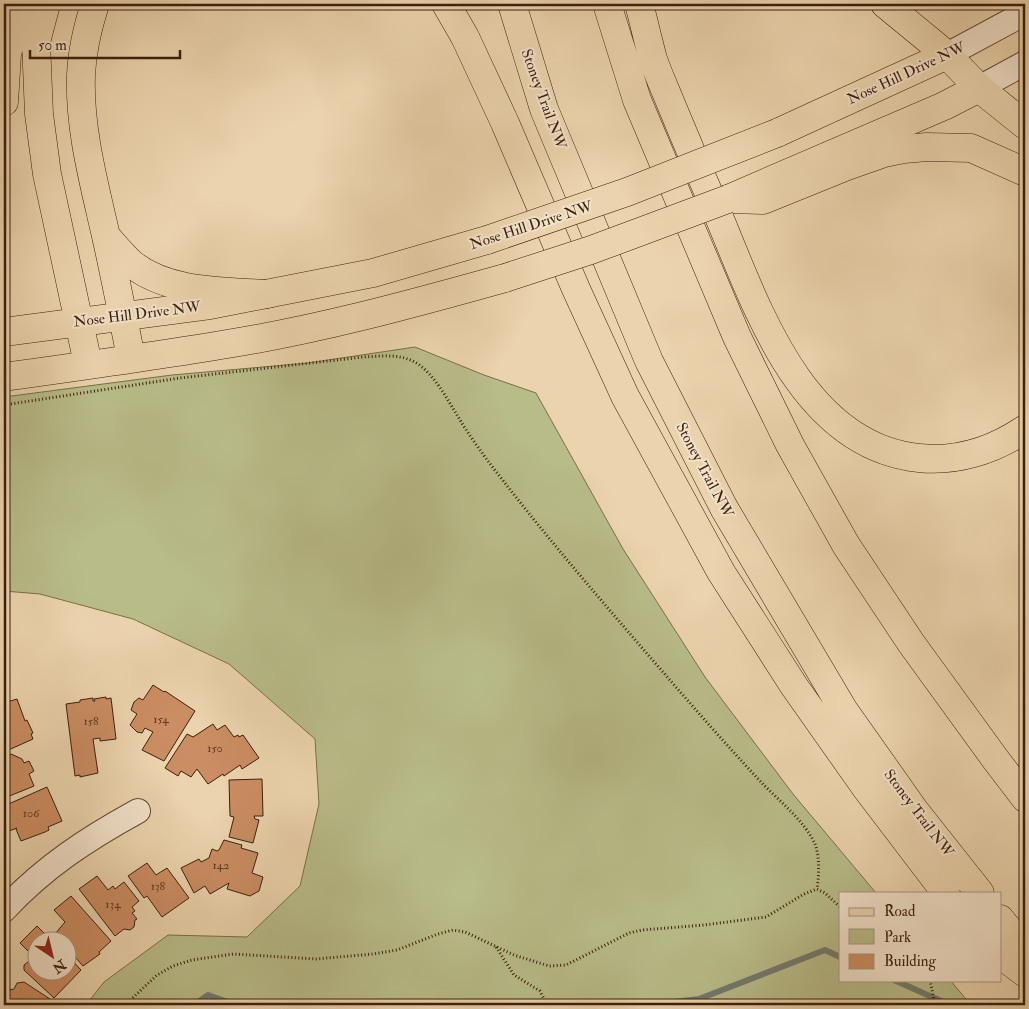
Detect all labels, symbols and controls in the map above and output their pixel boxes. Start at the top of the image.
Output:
scale bar [30,28,180,60]
text: 50 m [38,36,67,55]
street label: Nose Hill Drive NW [844,37,969,109]
street label: Stoney Trail NW [517,47,571,152]
street label: Nose Hill Drive NW [467,196,596,254]
street label: Nose Hill Drive NW [72,297,203,332]
street label: Stoney Trail NW [671,419,738,522]
house number: 154 [153,712,169,727]
house number: 158 [83,714,99,729]
house number: 150 [207,741,223,756]
street label: Stoney Trail NW [879,766,958,862]
house number: 106 [23,806,40,821]
house number: 142 [213,858,229,873]
house number: 138 [151,879,166,894]
legend [839,892,1002,982]
house number: 134 [105,897,121,912]
text: Road [884,902,916,921]
text: Park [884,928,911,947]
north arrow [28,932,78,982]
text: Building [884,952,936,971]
text: N [49,955,70,977]

